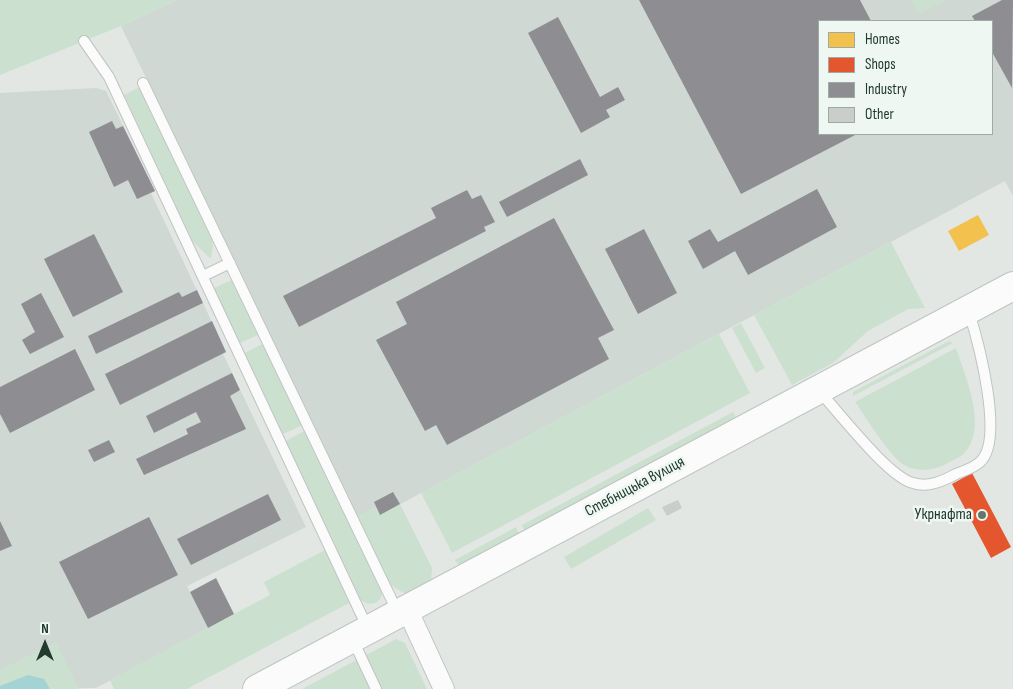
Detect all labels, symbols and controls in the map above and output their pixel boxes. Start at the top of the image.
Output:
legend [818,20,993,135]
text: Homes [865,30,900,49]
text: Shops [865,55,896,74]
text: Industry [865,80,907,99]
text: Other [865,105,894,124]
street label: Стебницька вулиця [582,453,688,521]
place label: Укрнафта [915,505,972,525]
marker: Укрнафта [976,509,988,521]
north arrow [20,619,70,669]
text: N [41,620,49,637]

